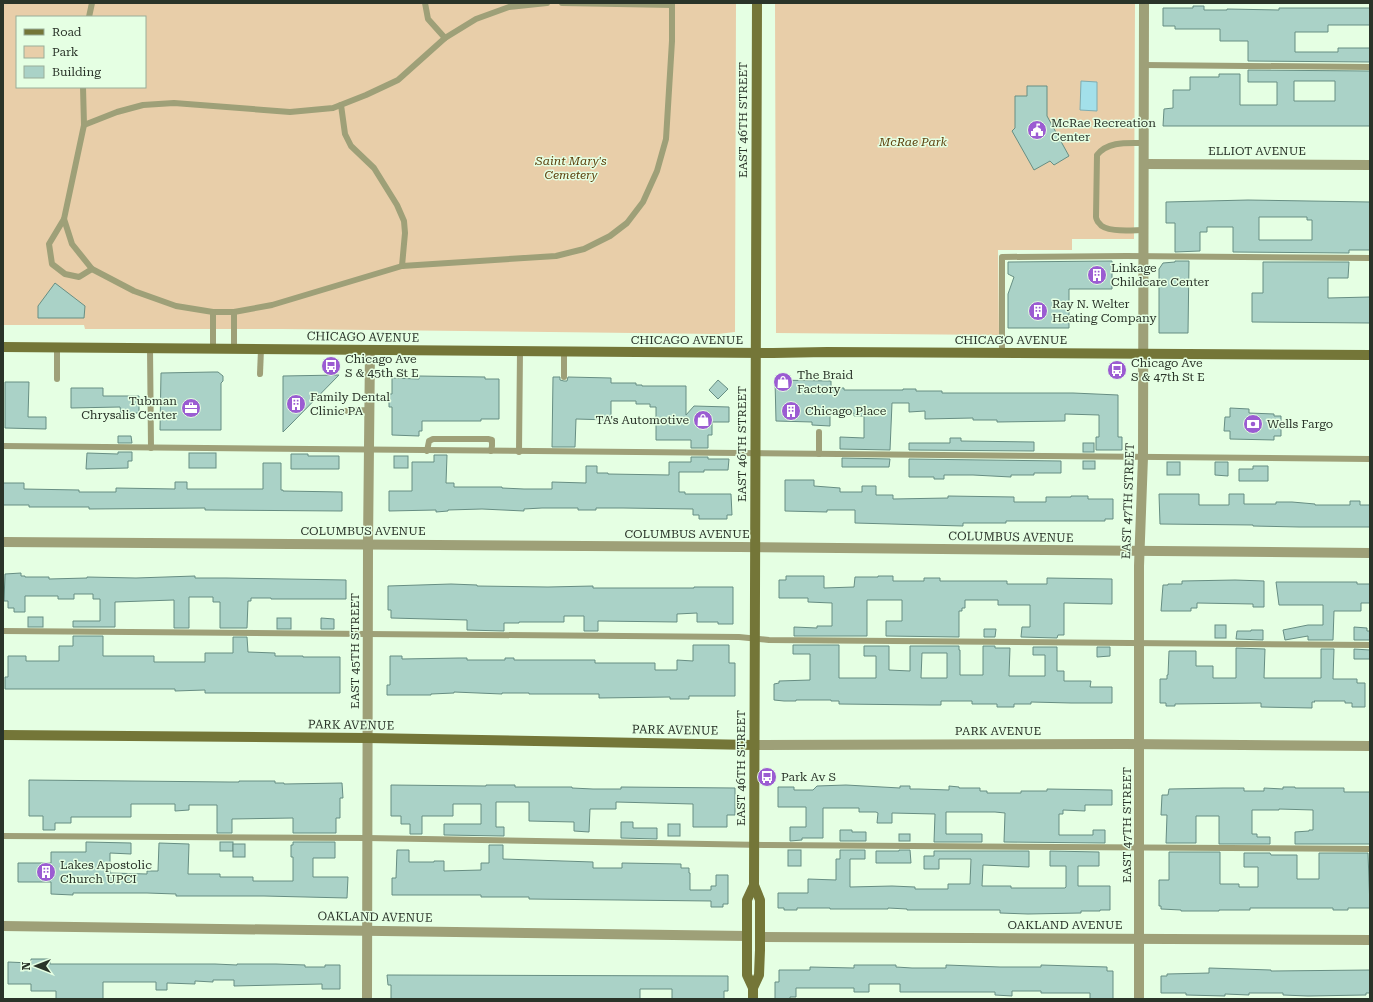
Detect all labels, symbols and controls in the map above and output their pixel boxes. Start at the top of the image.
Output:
legend [16,16,146,88]
text: Road [52,25,82,39]
text: Park [52,45,79,59]
street label: EAST 46TH STREET [736,62,750,178]
text: Building [52,65,101,79]
place label: McRae Recreation Center [1051,116,1156,144]
public building icon: McRae Recreation Center [1026,119,1048,141]
park label: McRae Park [878,135,948,149]
street label: ELLIOT AVENUE [1208,144,1306,158]
park label: Saint Mary's Cemetery [534,154,607,182]
place label: Linkage Childcare Center [1111,261,1209,289]
building icon: Linkage Childcare Center [1086,264,1108,286]
place label: Ray N. Welter Heating Company [1052,297,1158,325]
building icon: Ray N. Welter Heating Company [1027,300,1049,322]
street label: CHICAGO AVENUE [307,329,419,345]
street label: CHICAGO AVENUE [631,333,743,347]
street label: CHICAGO AVENUE [955,333,1067,347]
place label: Chicago Ave S & 45th St E [345,352,419,380]
bus stop icon: Chicago Ave S & 45th St E [320,355,342,377]
place label: Chicago Ave S & 47th St E [1131,356,1205,384]
bus stop icon: Chicago Ave S & 47th St E [1106,359,1128,381]
place label: The Braid Factory [797,368,854,396]
shop icon: The Braid Factory [772,371,794,393]
street label: EAST 46TH STREET [735,386,749,502]
place label: Family Dental Clinic PA [310,390,390,418]
building icon: Family Dental Clinic PA [285,393,307,415]
place label: Tubman Chrysalis Center [81,394,177,422]
office icon: Tubman Chrysalis Center [180,397,202,419]
building icon: Chicago Place [780,400,802,422]
place label: Chicago Place [805,404,887,418]
shop icon: TA's Automotive [692,409,714,431]
place label: TA's Automotive [596,413,689,427]
bank icon: Wells Fargo [1242,413,1264,435]
place label: Wells Fargo [1267,417,1333,431]
street label: EAST 47TH STREET [1119,443,1137,559]
street label: COLUMBUS AVENUE [300,524,426,538]
street label: COLUMBUS AVENUE [624,527,750,541]
street label: COLUMBUS AVENUE [948,529,1074,545]
street label: EAST 45TH STREET [348,593,362,709]
street label: EAST 46TH STREET [734,710,748,826]
street label: PARK AVENUE [308,717,394,733]
street label: PARK AVENUE [632,722,718,738]
street label: PARK AVENUE [955,724,1041,738]
bus stop icon: Park Av S [756,766,778,788]
street label: EAST 47TH STREET [1120,767,1134,883]
place label: Park Av S [781,770,836,784]
place label: Lakes Apostolic Church UPCI [60,858,152,886]
building icon: Lakes Apostolic Church UPCI [35,861,57,883]
street label: OAKLAND AVENUE [317,909,433,925]
street label: OAKLAND AVENUE [1008,918,1122,932]
north arrow [16,946,56,986]
text: N [20,961,33,970]

